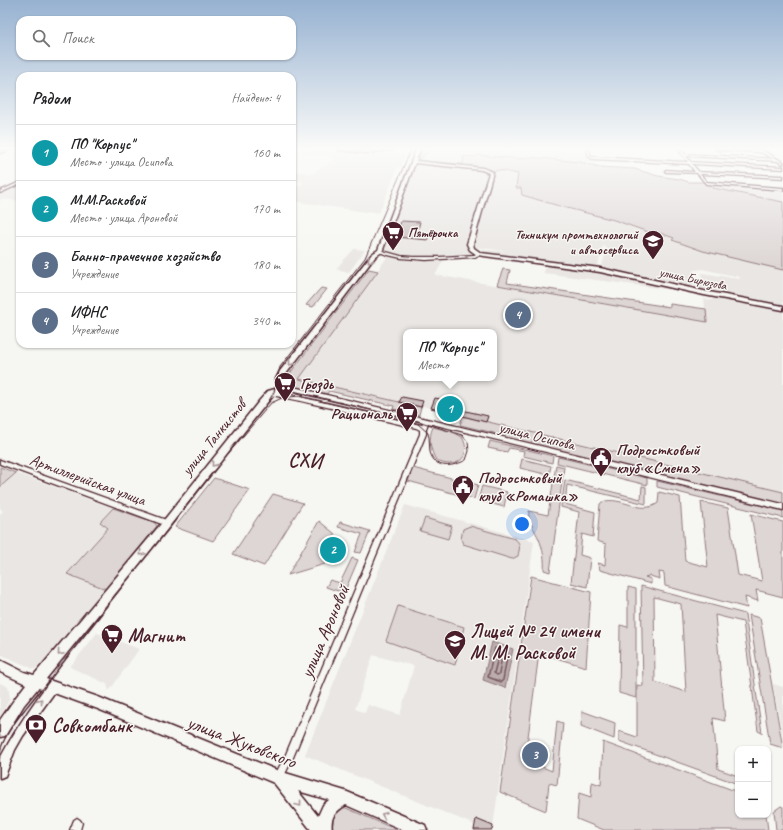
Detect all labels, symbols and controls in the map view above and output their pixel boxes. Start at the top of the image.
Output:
search box [16,16,296,60]
icon: search [30,27,52,49]
text: Поиск [62,29,94,48]
text: Рядом [32,88,70,109]
text: Найдено: 4 [232,90,280,106]
text: ПО "Корпус" [70,135,134,154]
text: 1 [42,145,48,161]
text: 160 m [252,145,280,161]
text: Место · улица Осипова [70,154,172,170]
text: М.М.Расковой [70,191,146,210]
text: 2 [42,201,48,217]
text: 170 m [252,201,280,217]
text: Место · улица Ароновой [70,210,177,226]
supermarket icon: Пятёрочка [380,219,406,252]
place label: Пятёрочка [408,225,459,241]
place label: Техникум промтехнологий и автосервиса [515,227,639,258]
school or university icon: Техникум промтехнологий и автосервиса [640,228,666,261]
text: Банно-прачечное хозяйство [70,247,220,266]
one-way arrow [367,255,374,263]
text: 3 [42,257,48,273]
text: 180 m [252,257,280,273]
street label: улица Бирюзова [657,264,729,294]
text: Учреждение [70,266,118,282]
pin: 4 [505,300,531,330]
text: ИФНС [70,303,107,322]
text: 4 [42,313,48,329]
text: 340 m [252,313,280,329]
text: Учреждение [70,322,118,338]
popup [403,329,497,381]
text: ПО "Корпус" [418,338,482,357]
text: Место [418,357,449,373]
one-way arrow [288,359,295,366]
supermarket icon: Гроздь [272,370,298,403]
place label: Гроздь [300,374,335,394]
street label: улица Танкистов [176,392,253,481]
pin: 1 [437,394,463,424]
supermarket icon: Рациональ [394,400,420,433]
place label: Рациональ [331,404,393,424]
street label: улица Осипова [496,417,578,455]
place label: Подростковый клуб «Смена» [616,440,701,478]
public building icon: Подростковый клуб «Смена» [588,445,614,478]
district label: СХИ [288,448,325,473]
street label: Артиллерийская улица [27,450,150,511]
one-way arrow [211,459,218,466]
place label: Подростковый клуб «Ромашка» [478,468,579,506]
public building icon: Подростковый клуб «Ромашка» [450,473,476,506]
your location [512,514,532,534]
pin: 2 [320,535,346,565]
one-way arrow [140,548,147,555]
street label: улица Ароновой [294,580,356,683]
place label: Лицей № 24 имени М. М. Расковой [470,619,601,665]
supermarket icon: Магнит [99,622,125,655]
place label: Магнит [128,624,186,648]
school or university icon: Лицей № 24 имени М. М. Расковой [442,628,468,661]
one-way arrow [57,649,64,656]
one-way arrow [35,699,42,706]
street label: улица Жуковского [183,710,301,774]
bank icon: Совкомбанк [23,712,49,745]
place label: Совкомбанк [52,714,133,738]
pin: 3 [522,740,548,770]
map controls [735,746,771,818]
button: + [735,746,771,782]
button: − [735,782,771,818]
one-way arrow [295,799,302,806]
one-way arrow [381,812,389,820]

